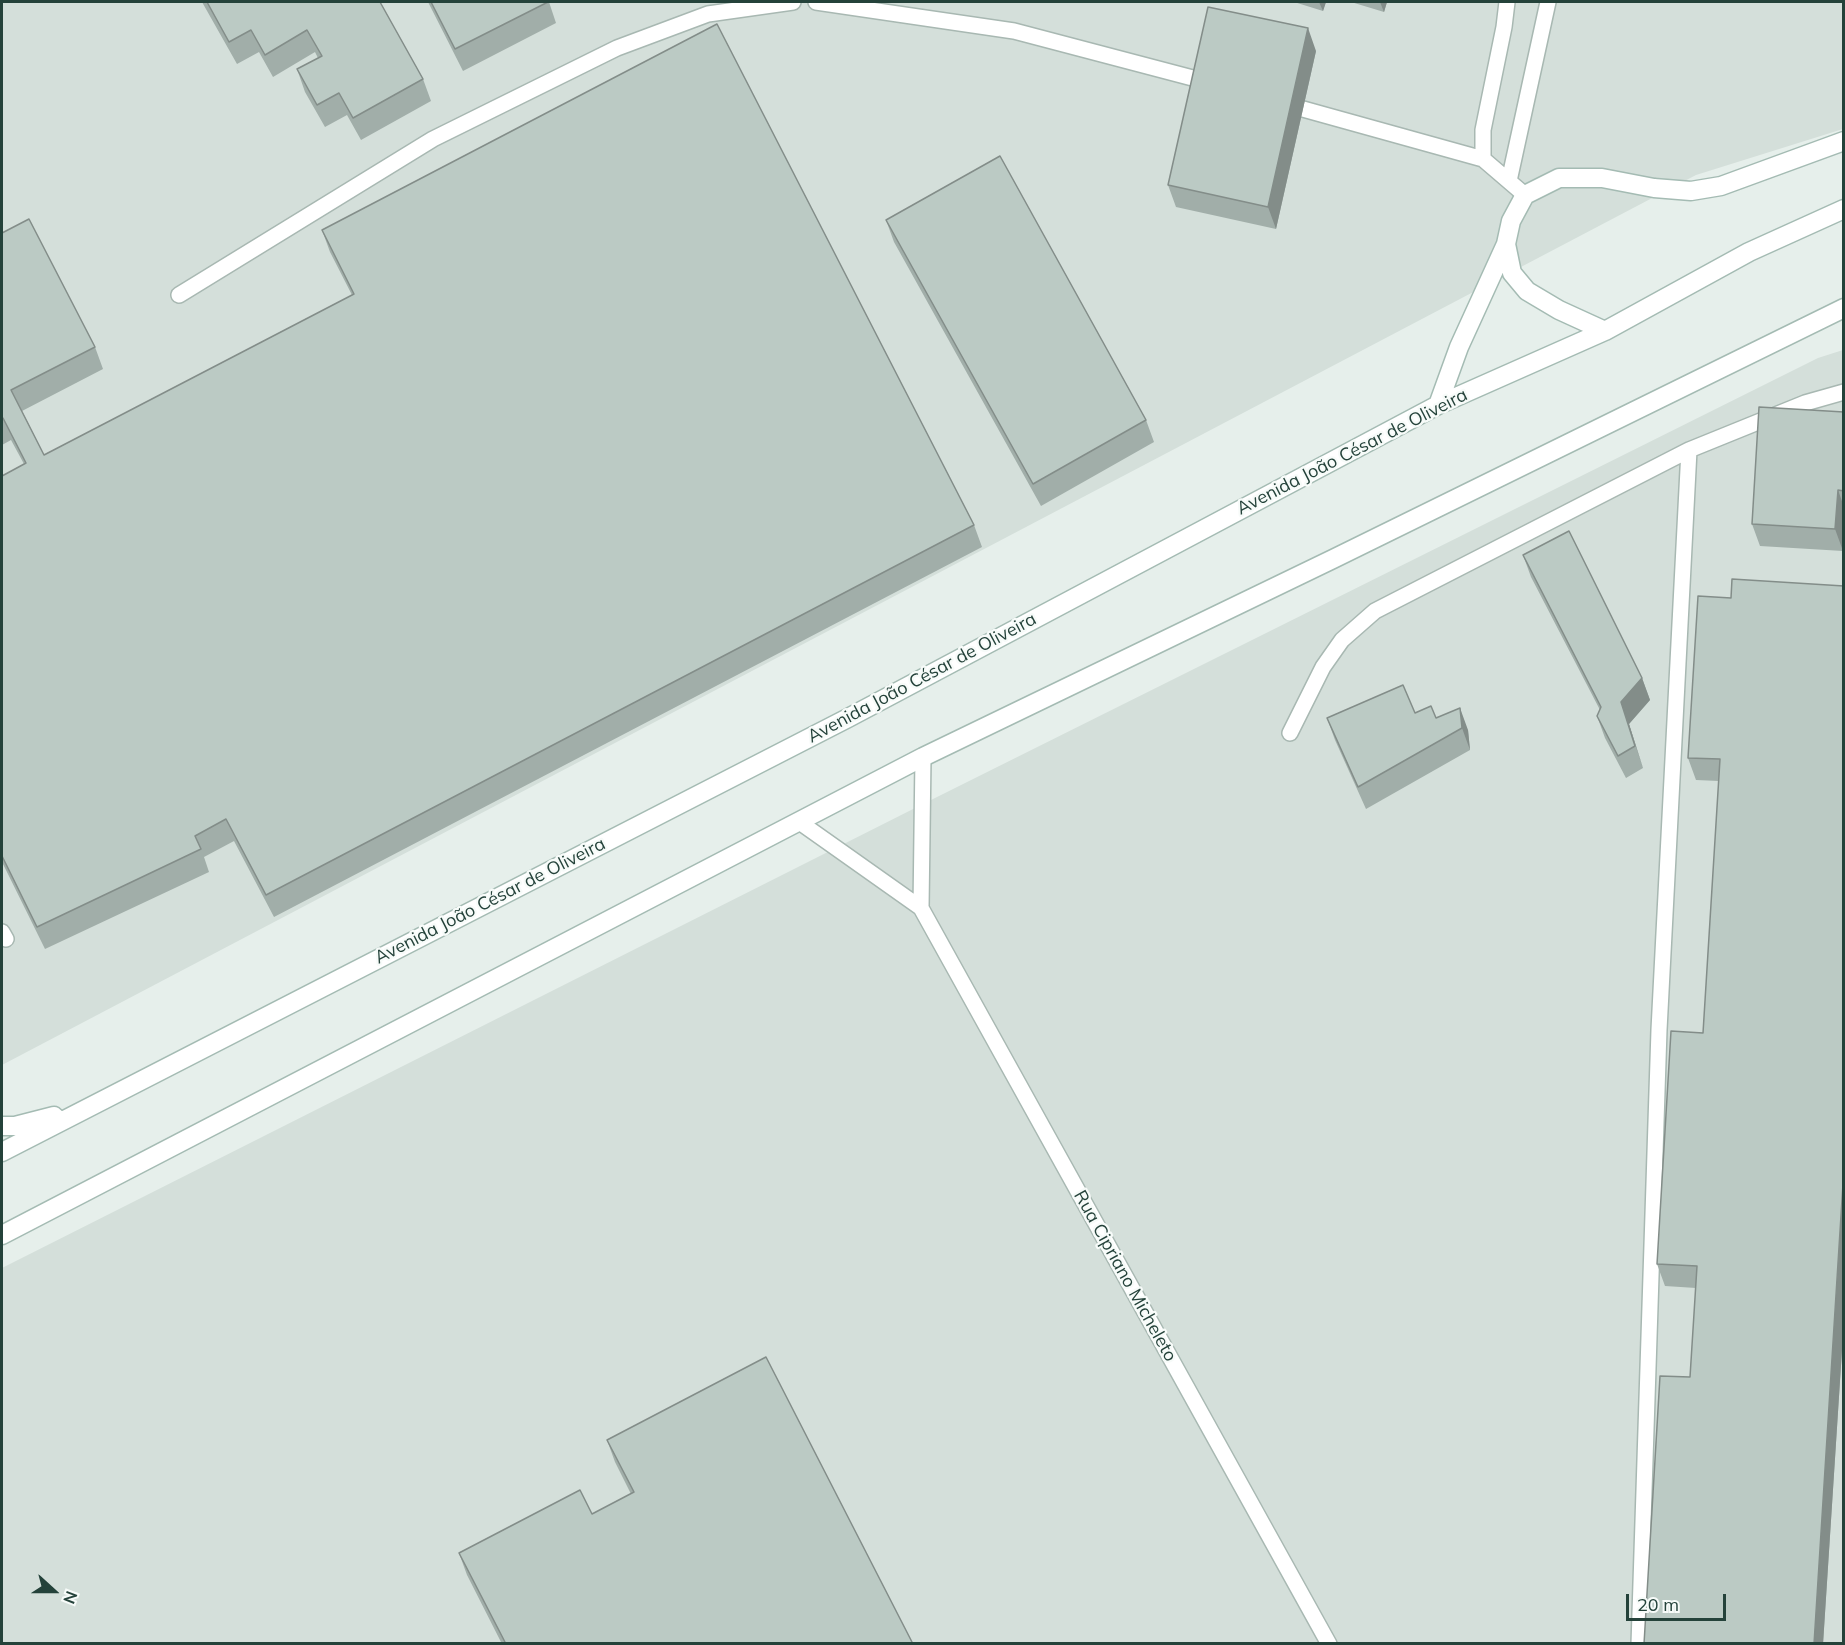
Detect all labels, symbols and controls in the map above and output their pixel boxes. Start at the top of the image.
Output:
street label: Avenida João César de Oliveira [1233,384,1471,520]
street label: Avenida João César de Oliveira [804,608,1040,748]
street label: Avenida João César de Oliveira [371,833,609,969]
street label: Rua Cipriano Micheleto [1069,1187,1181,1365]
north arrow [24,1561,84,1621]
scale bar [1629,1582,1730,1620]
text: N [59,1588,82,1607]
text: 20 m [1637,1593,1679,1616]

